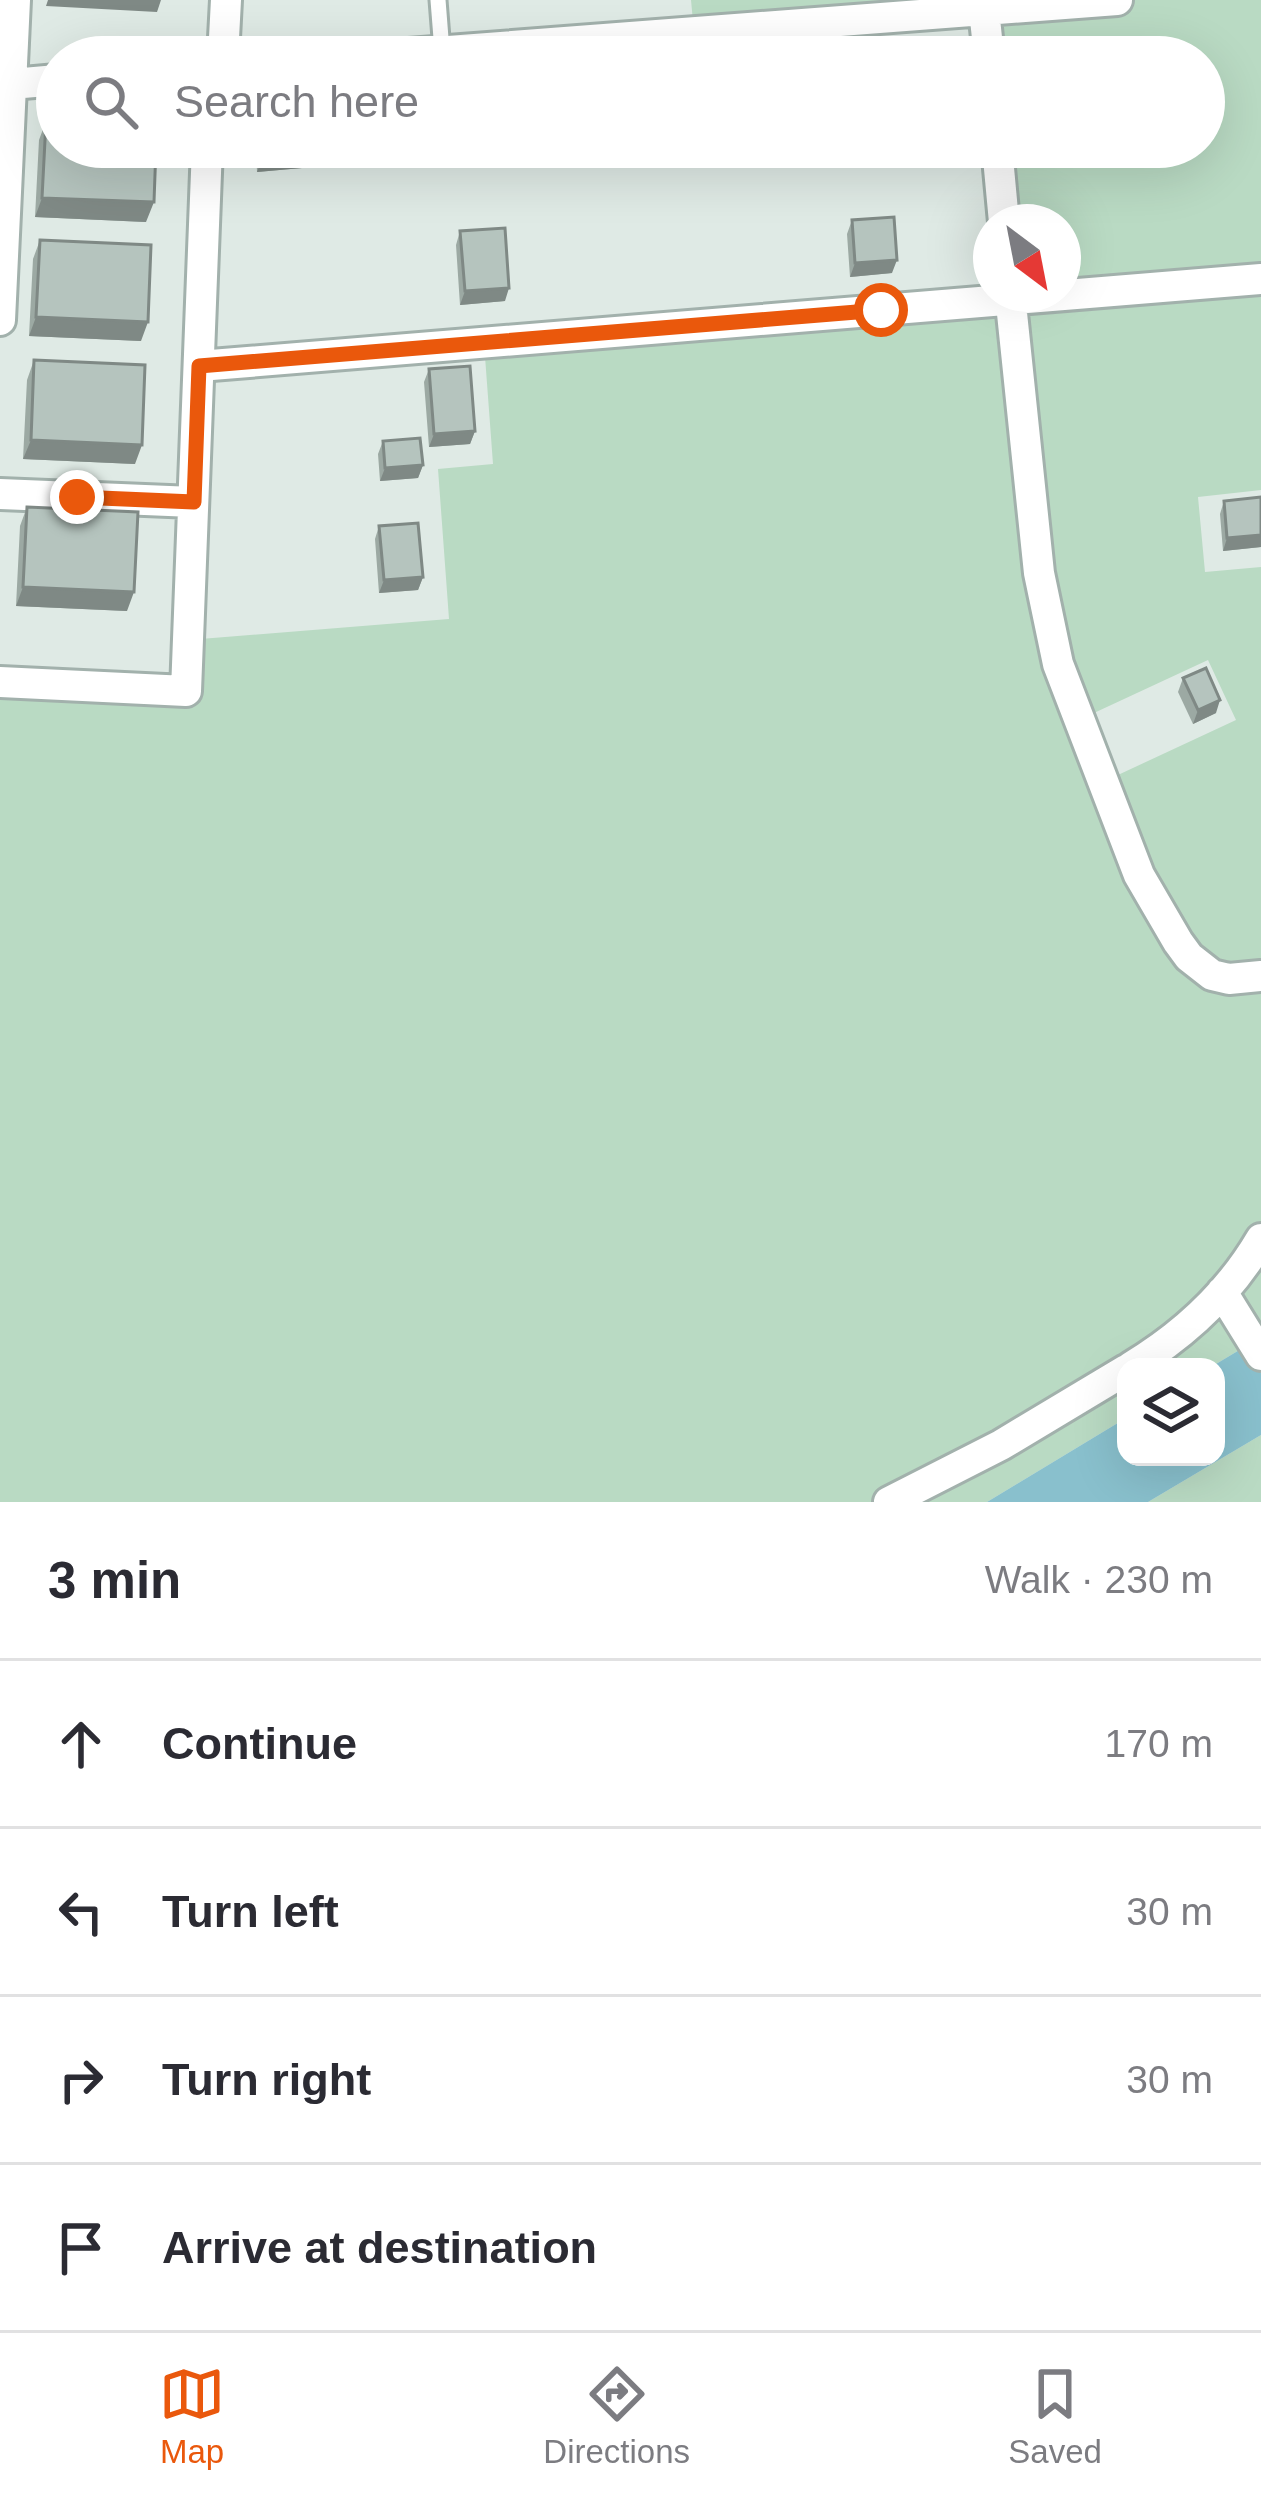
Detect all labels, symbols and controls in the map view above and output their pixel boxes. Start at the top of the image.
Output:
search box [36,36,1225,168]
icon: search [78,69,144,135]
text: Search here [174,76,419,127]
north arrow [973,204,1081,312]
route start [854,283,908,337]
route end [50,470,104,524]
map controls [1117,1358,1225,1466]
button: layers [1117,1358,1225,1466]
text: 3 min [48,1552,181,1609]
text: Walk · 230 m [985,1558,1213,1601]
icon: ahead [48,1711,114,1777]
text: Continue [162,1718,357,1769]
text: 170 m [1105,1722,1213,1765]
icon: left [48,1879,114,1945]
text: Turn left [162,1886,339,1937]
text: 30 m [1126,1890,1213,1933]
icon: right [48,2047,114,2113]
text: Turn right [162,2054,371,2105]
text: 30 m [1126,2058,1213,2101]
icon: arrive [48,2215,114,2281]
text: Arrive at destination [162,2222,597,2273]
tab: Map [159,2361,225,2471]
tab: Directions [543,2361,690,2471]
tab: Saved [1008,2361,1102,2471]

